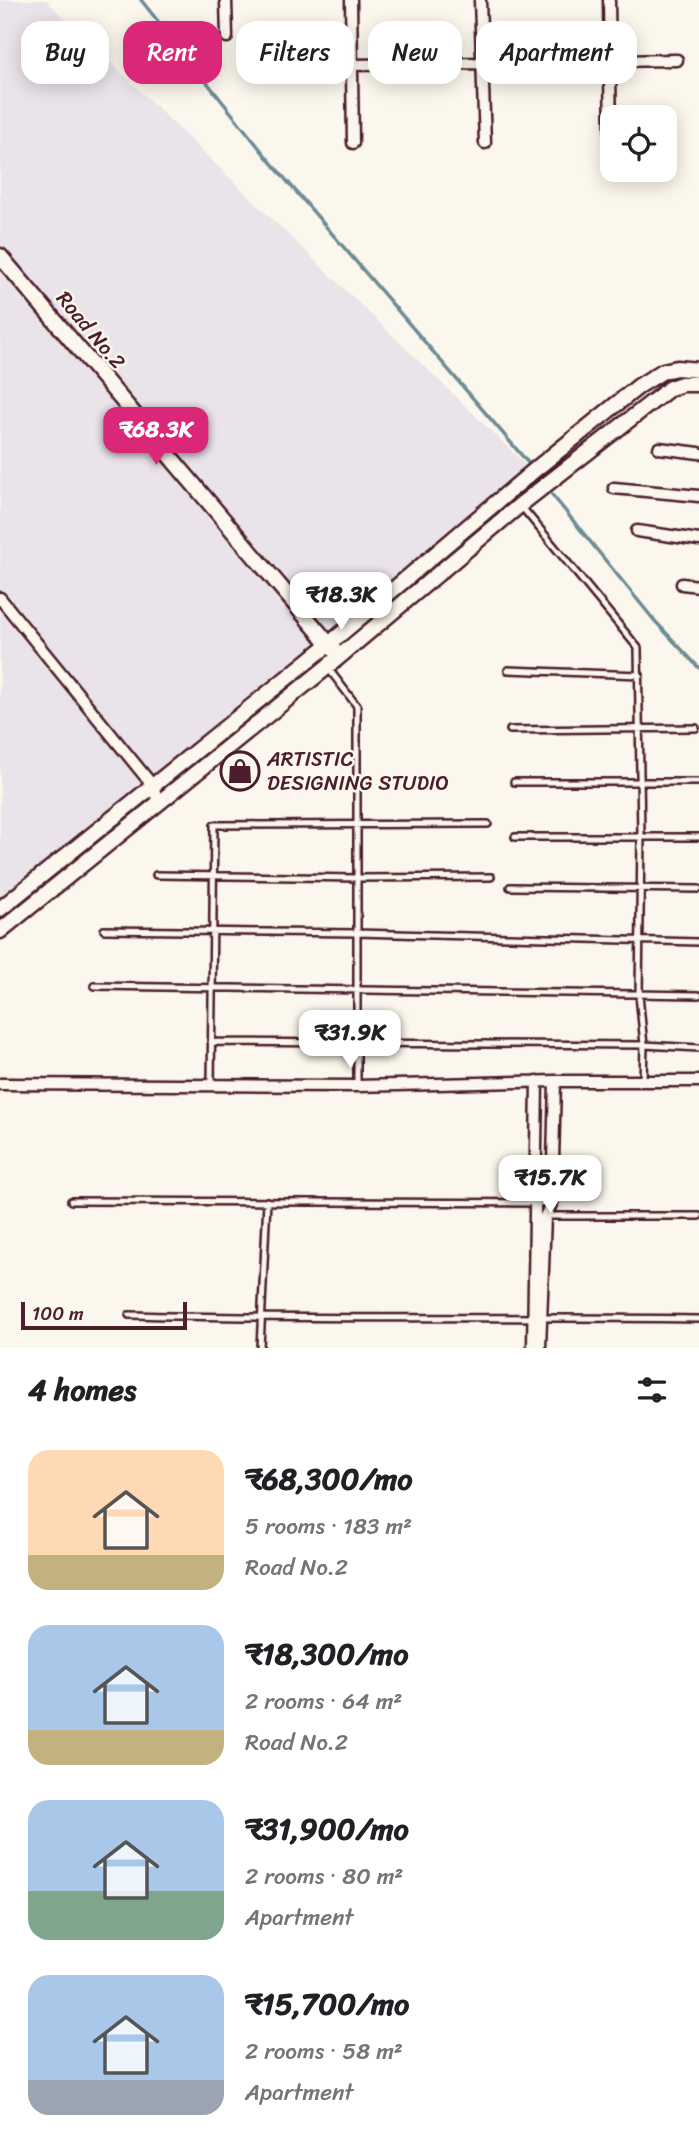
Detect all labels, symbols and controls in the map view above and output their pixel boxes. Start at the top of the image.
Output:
chip: Buy [21,21,109,84]
chip: Rent [123,21,222,84]
chip: Filters [236,21,354,84]
chip: New [368,21,462,84]
chip: Apartment [476,21,637,84]
map controls [600,105,677,182]
button: locate [600,105,677,182]
street label: Road No.2 [46,282,136,378]
pin: ₹68.3K [99,407,213,467]
text: ₹68.3K [119,409,193,450]
pin: ₹18.3K [284,572,398,632]
text: ₹18.3K [306,574,376,615]
place label: ARTISTIC DESIGNING STUDIO [266,740,449,802]
shop icon: ARTISTIC DESIGNING STUDIO [219,750,261,792]
pin: ₹31.9K [293,1010,407,1070]
text: ₹31.9K [315,1012,385,1053]
pin: ₹15.7K [493,1156,607,1215]
text: ₹15.7K [515,1157,585,1198]
text: 100 m [32,1297,84,1330]
scale bar [21,1299,187,1331]
text: 4 homes [28,1363,136,1417]
icon: filters [633,1371,671,1409]
text: ₹68,300/mo [245,1452,413,1506]
icon: home [84,1478,168,1562]
text: 5 rooms · 183 m² [245,1506,412,1547]
text: Road No.2 [245,1547,348,1588]
text: ₹18,300/mo [245,1627,408,1681]
icon: home [84,1653,168,1737]
text: 2 rooms · 64 m² [245,1681,402,1722]
text: Road No.2 [245,1722,348,1763]
text: ₹31,900/mo [245,1802,409,1856]
icon: home [84,1828,168,1912]
text: 2 rooms · 80 m² [245,1856,403,1897]
text: Apartment [245,1897,354,1938]
text: ₹15,700/mo [245,1977,409,2031]
icon: home [84,2003,168,2087]
text: 2 rooms · 58 m² [245,2031,403,2072]
text: Apartment [245,2072,354,2113]

